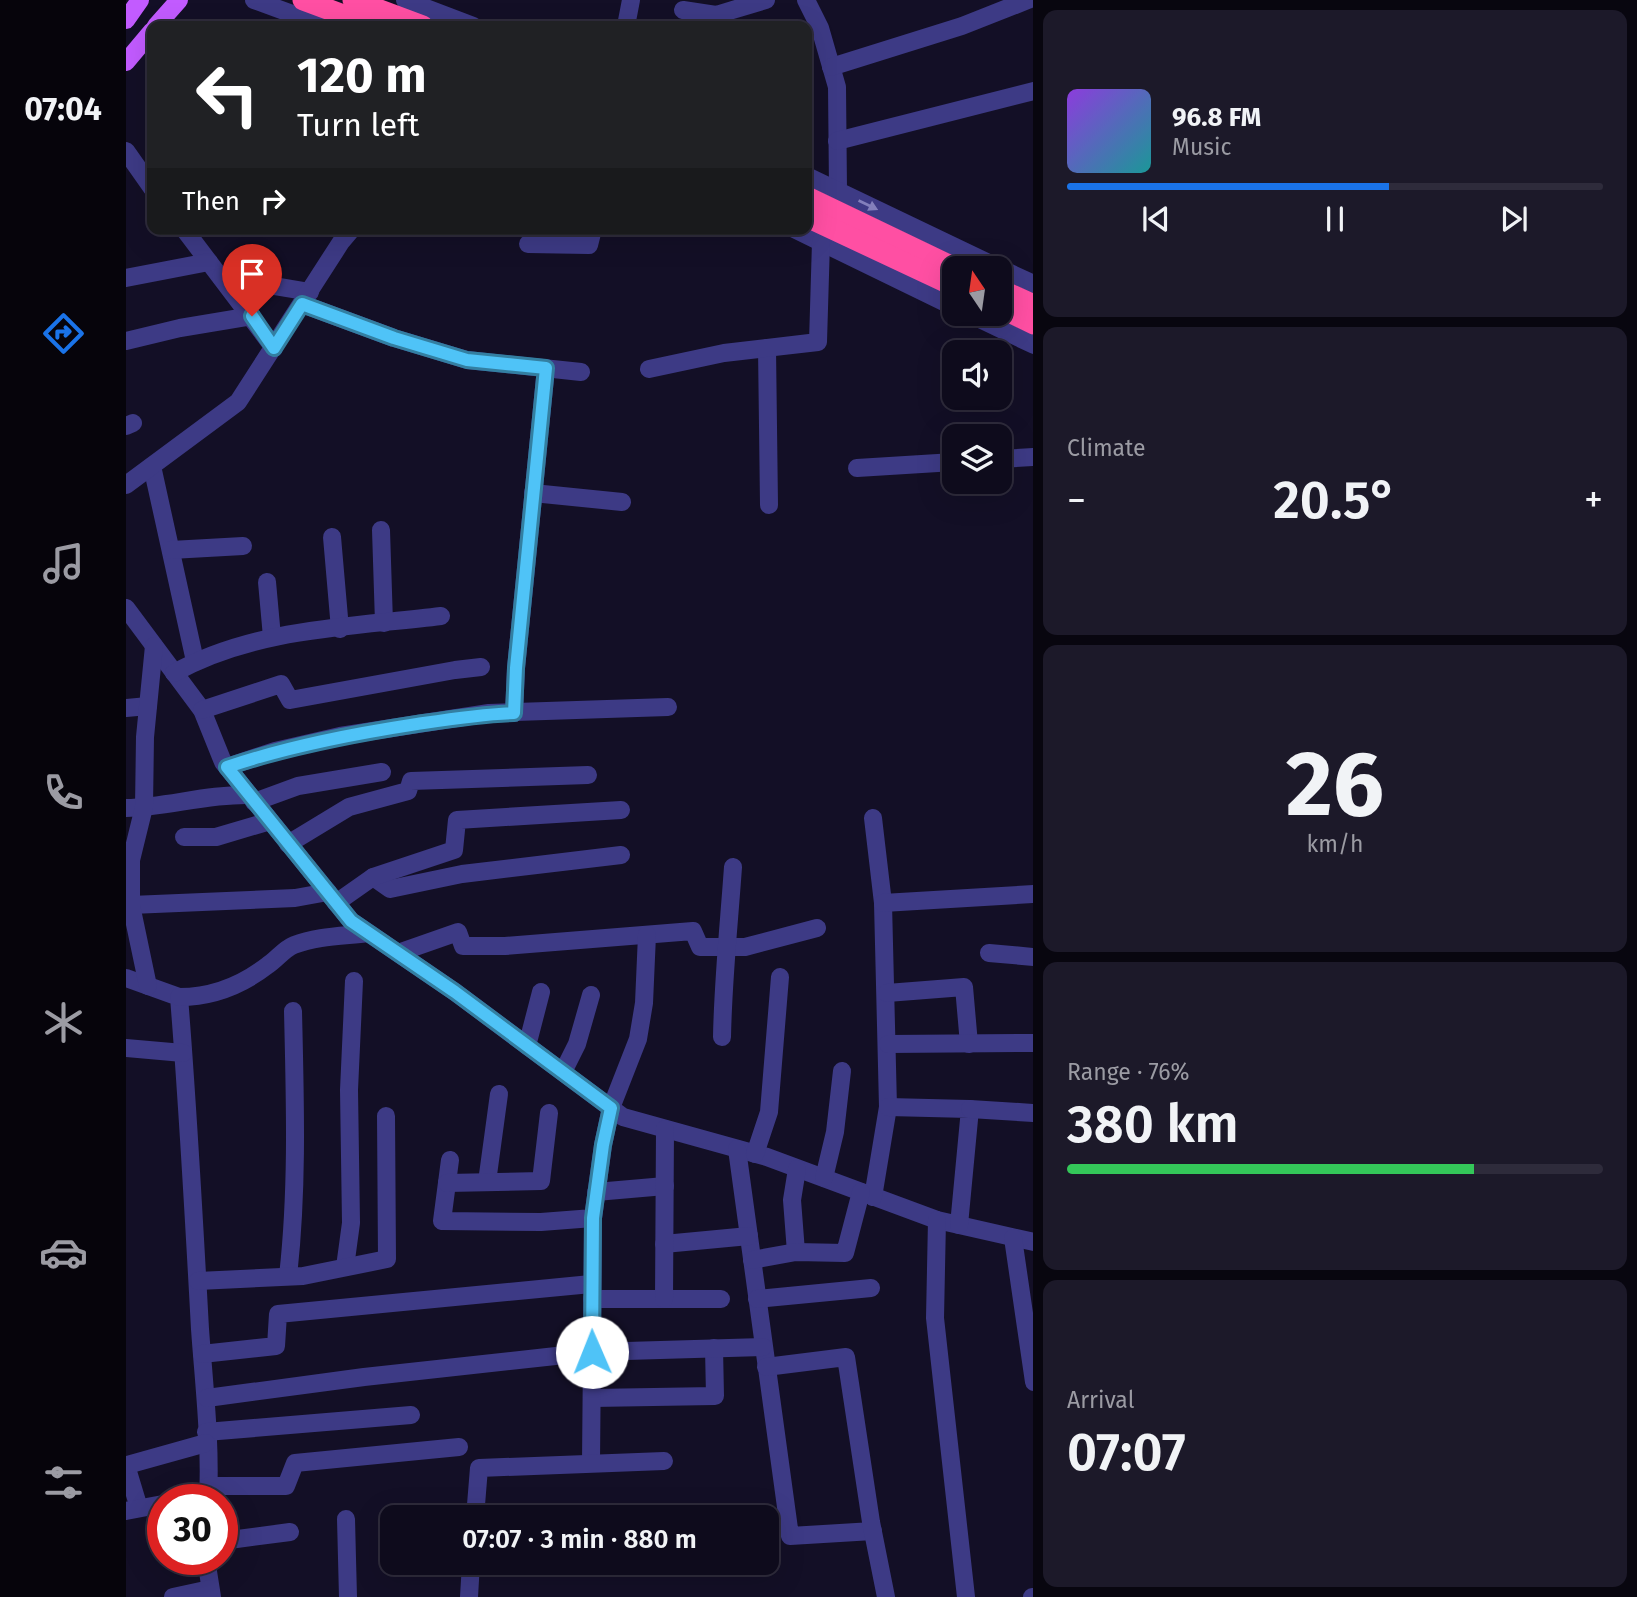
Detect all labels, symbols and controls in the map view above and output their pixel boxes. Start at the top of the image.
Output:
text: 120 m [297,46,427,105]
icon: left [182,49,273,140]
text: 07:04 [24,90,102,128]
text: 96.8 FM [1172,102,1261,133]
text: Turn left [297,106,419,144]
text: Music [1172,133,1232,161]
icon: right [254,182,292,220]
text: Then [182,186,240,217]
one-way arrow [858,199,878,211]
icon: previous [1137,200,1175,238]
icon: pause [1316,200,1354,238]
icon: next [1495,200,1533,238]
pin [222,244,282,316]
icon: arrive [233,255,271,293]
north arrow [942,256,1012,326]
map controls [942,256,1012,494]
icon: directions [39,309,88,358]
button: sound [942,340,1012,410]
button: layers [942,424,1012,494]
text: Climate [1067,434,1146,462]
text: 20.5° [1273,469,1397,532]
text: − [1067,477,1086,523]
text: + [1584,477,1603,523]
icon: music [39,539,88,588]
text: 26 [1286,730,1384,839]
icon: phone [39,768,88,817]
text: km/h [1307,830,1363,858]
icon: climate [39,998,88,1047]
text: Range · 76% [1067,1058,1189,1086]
text: 380 km [1067,1093,1239,1156]
icon: car [39,1228,88,1277]
position arrow [555,1315,629,1389]
text: Arrival [1067,1386,1134,1414]
text: 07:07 [1067,1421,1186,1484]
icon: filters [39,1458,88,1507]
speed limit sign: 30 [147,1484,238,1575]
text: 07:07 · 3 min · 880 m [462,1524,697,1555]

